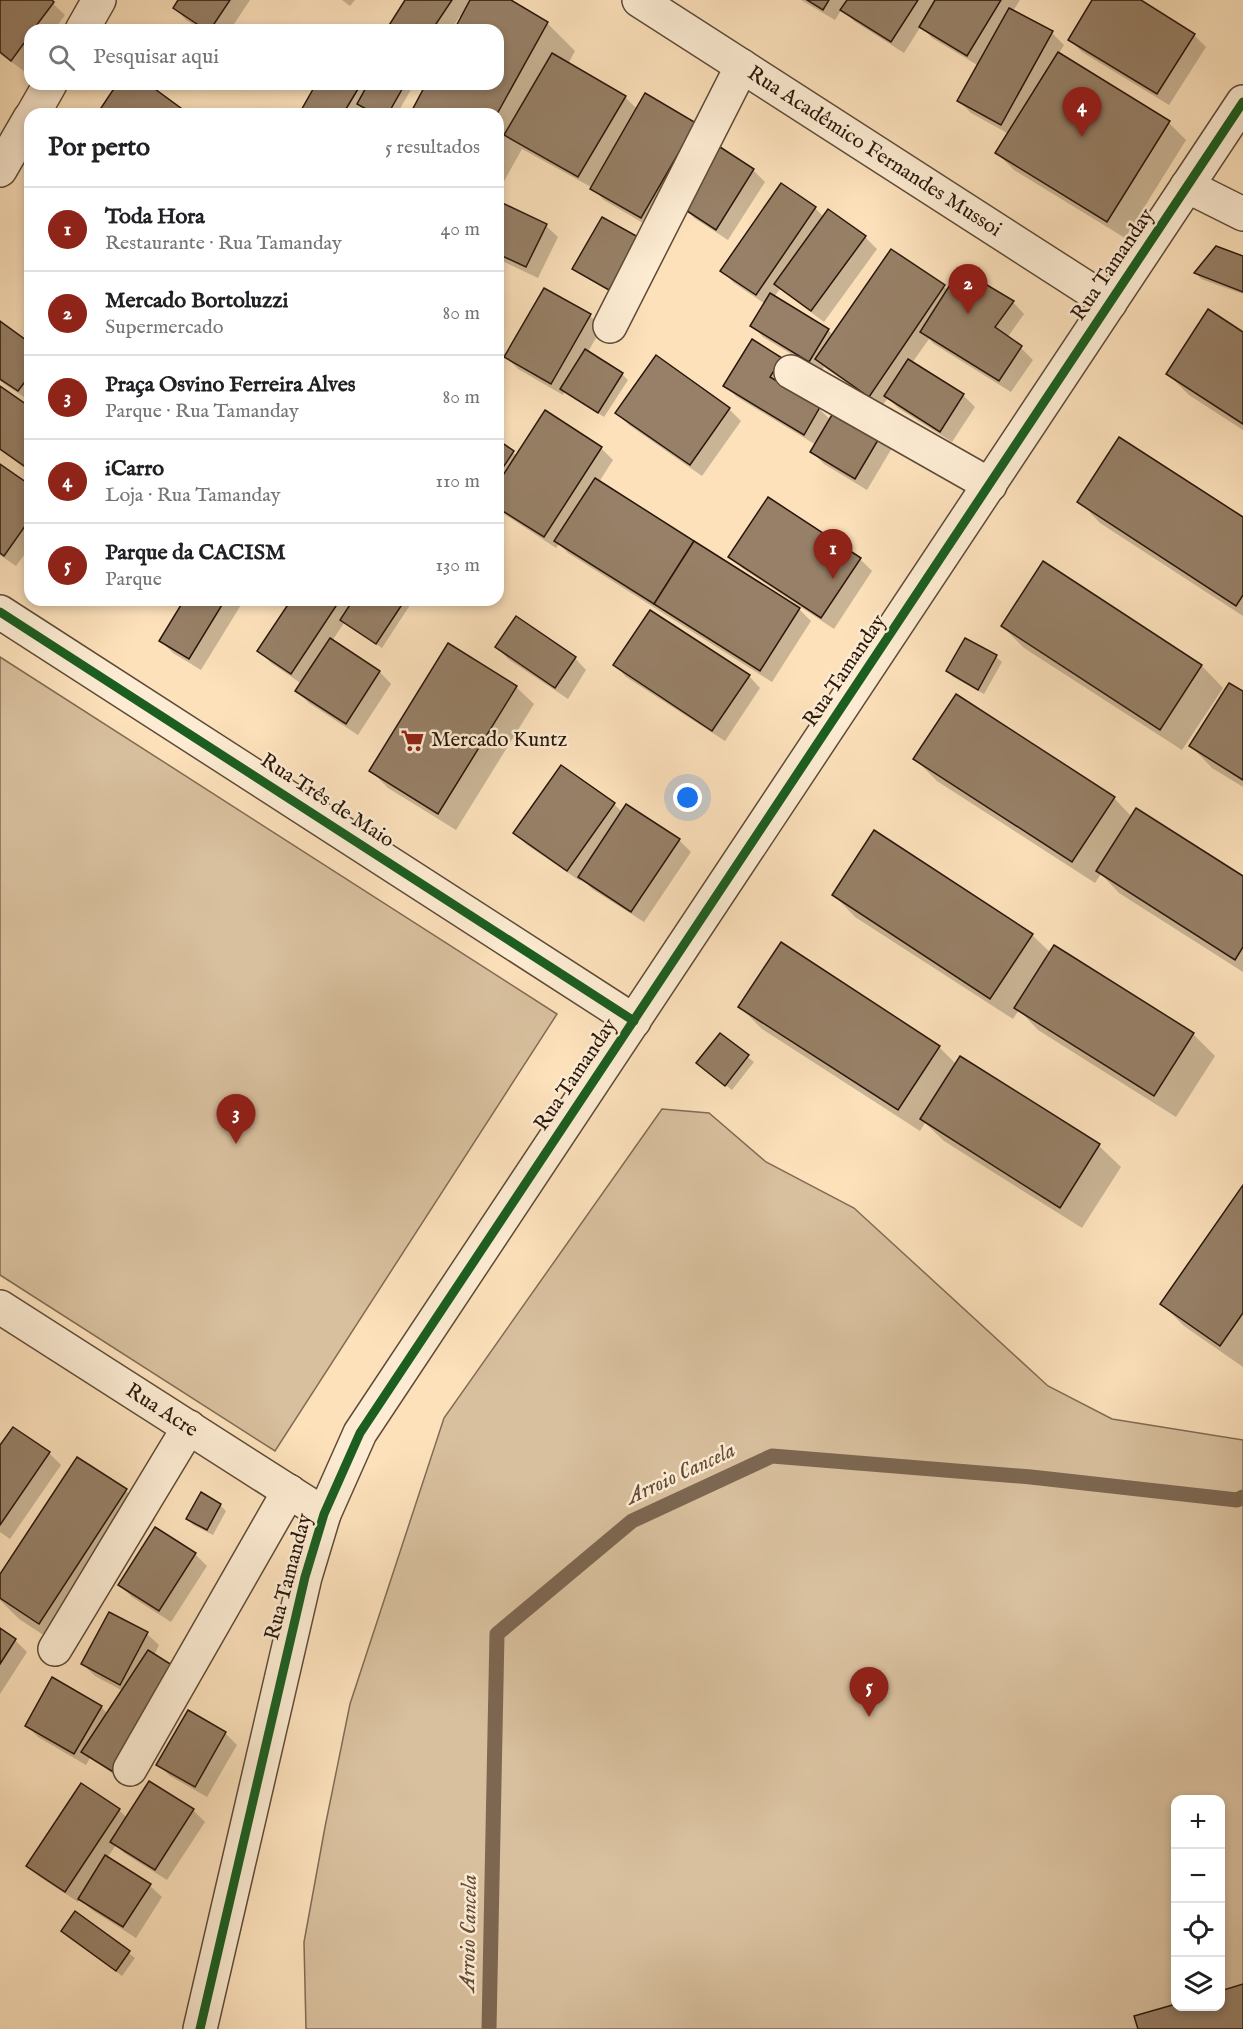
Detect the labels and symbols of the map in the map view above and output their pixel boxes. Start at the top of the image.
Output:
street label: Rua Acadêmico Fernandes Mussoi [742,60,1007,243]
pin: 4 [1062,88,1102,137]
street label: Rua Tamanday [1065,203,1161,326]
pin: 2 [948,264,988,314]
pin: 1 [814,530,852,579]
street label: Rua Tamanday [797,609,893,732]
supermarket icon: Mercado Kuntz [400,727,426,753]
place label: Mercado Kuntz [431,727,567,754]
street label: Rua Três de Maio [255,748,399,854]
your location [673,783,702,812]
street label: Rua Tamanday [528,1013,624,1136]
pin: 3 [216,1094,256,1144]
street label: Rua Acre [120,1377,204,1444]
water label: Arroio Cancela [620,1436,740,1512]
street label: Rua Tamanday [259,1510,319,1643]
pin: 5 [850,1668,888,1717]
water label: Arroio Cancela [454,1874,484,1994]

